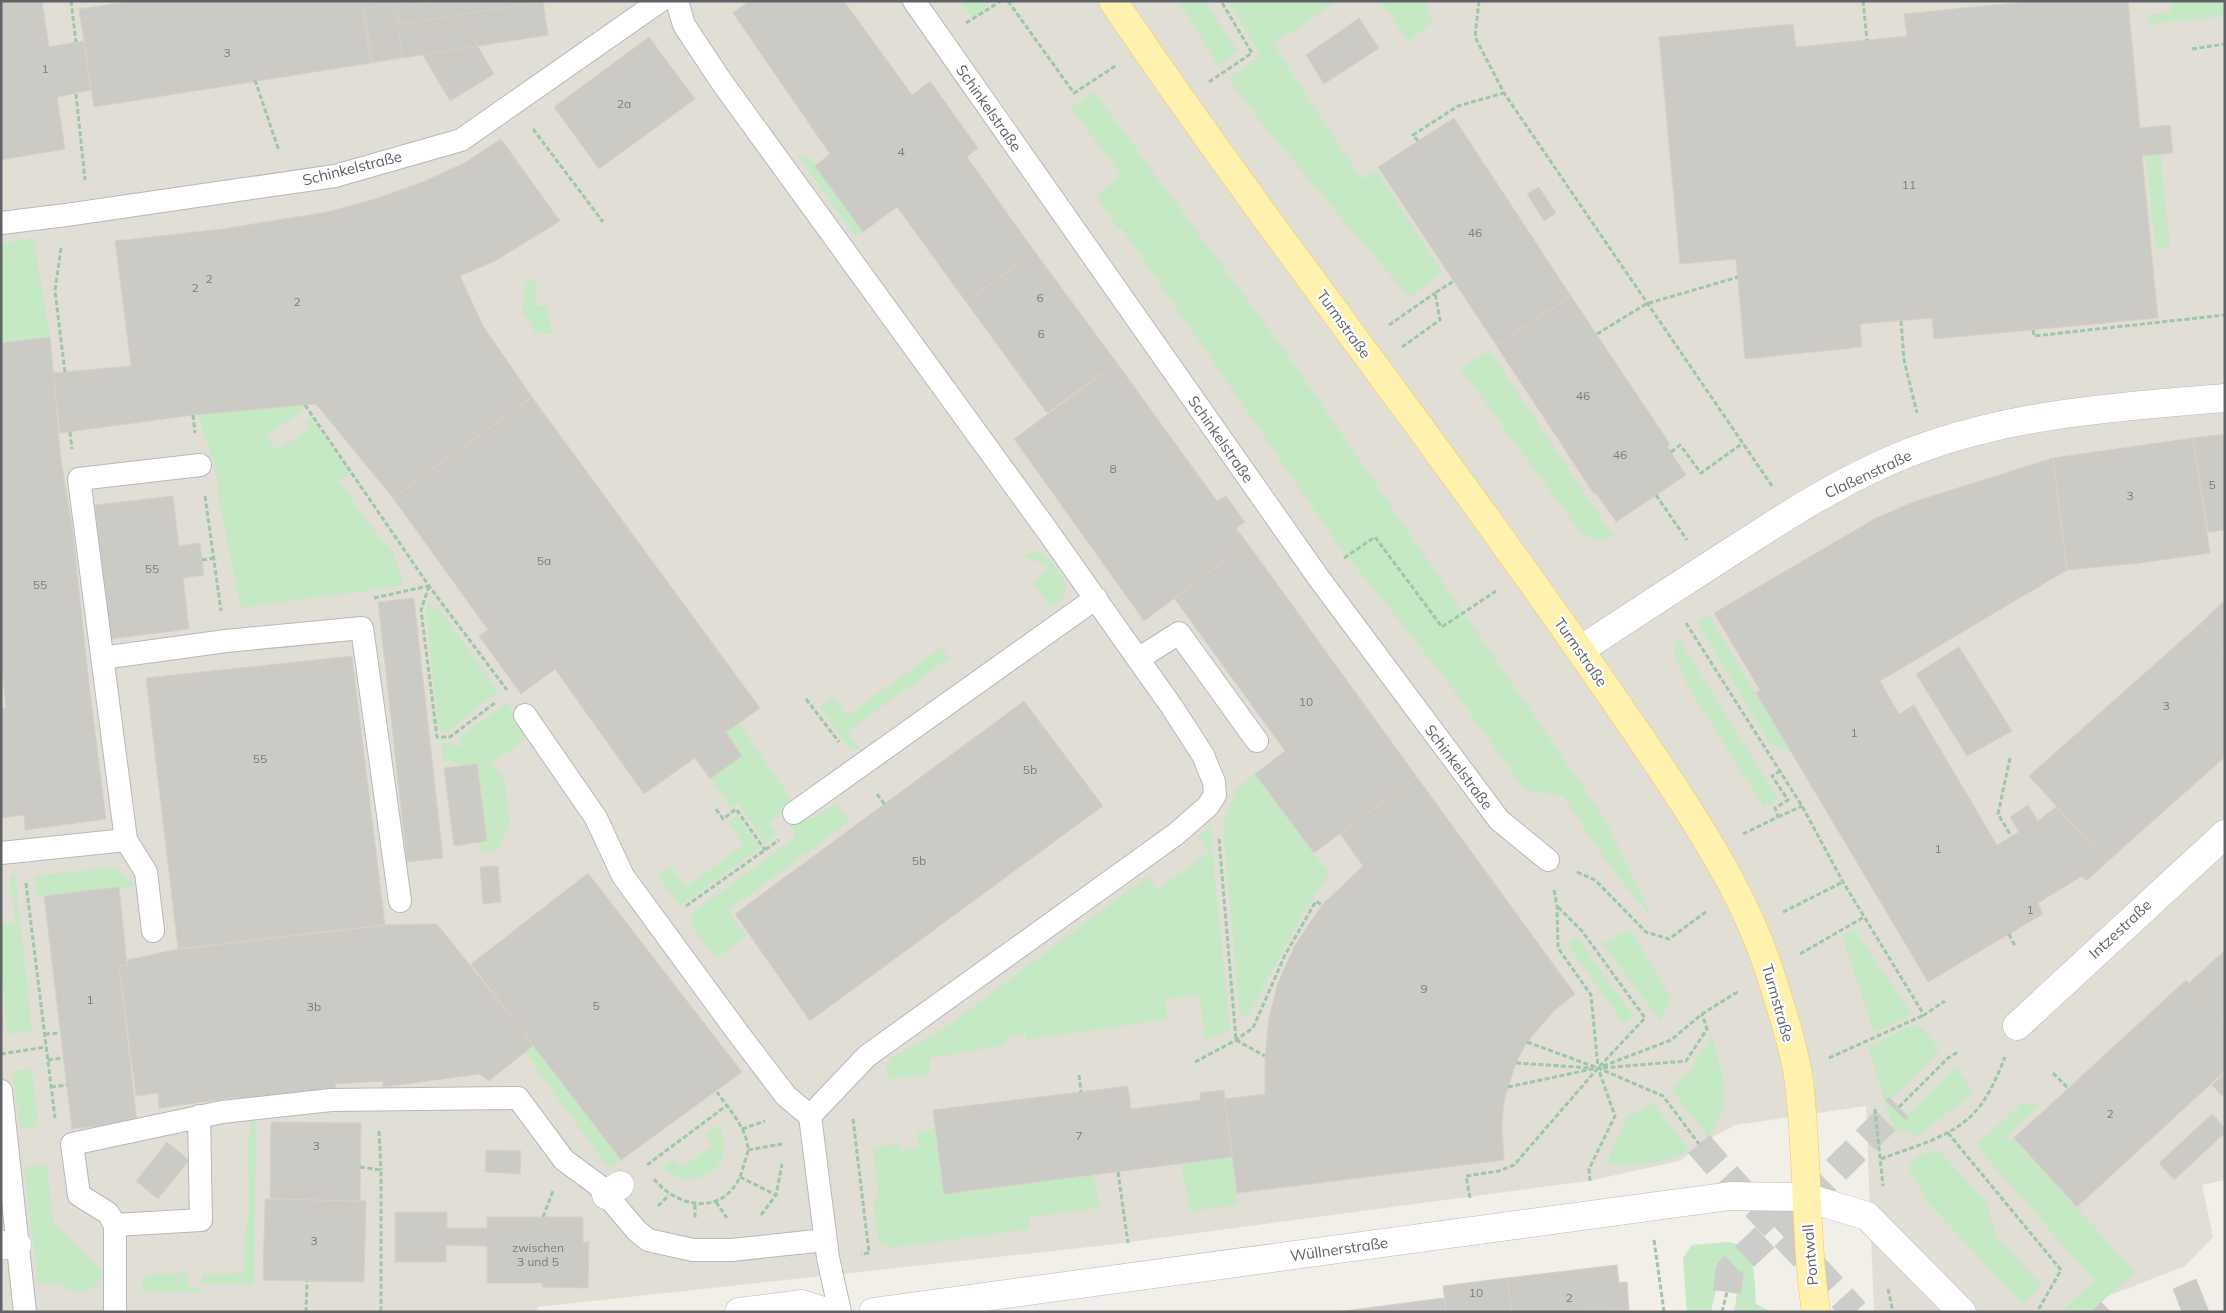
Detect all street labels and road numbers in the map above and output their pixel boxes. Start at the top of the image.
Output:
street label: Schinkelstraße [952,61,1026,155]
street label: Schinkelstraße [300,146,404,190]
street label: Turmstraße [1313,286,1375,362]
street label: Schinkelstraße [1184,392,1258,486]
street label: Claßenstraße [1821,446,1915,502]
street label: Turmstraße [1550,614,1612,690]
street label: Schinkelstraße [1421,721,1497,813]
street label: Intzestraße [2085,895,2155,963]
street label: Turmstraße [1758,962,1798,1044]
street label: Pontwall [1798,1224,1822,1286]
street label: Wüllnerstraße [1289,1233,1389,1265]

